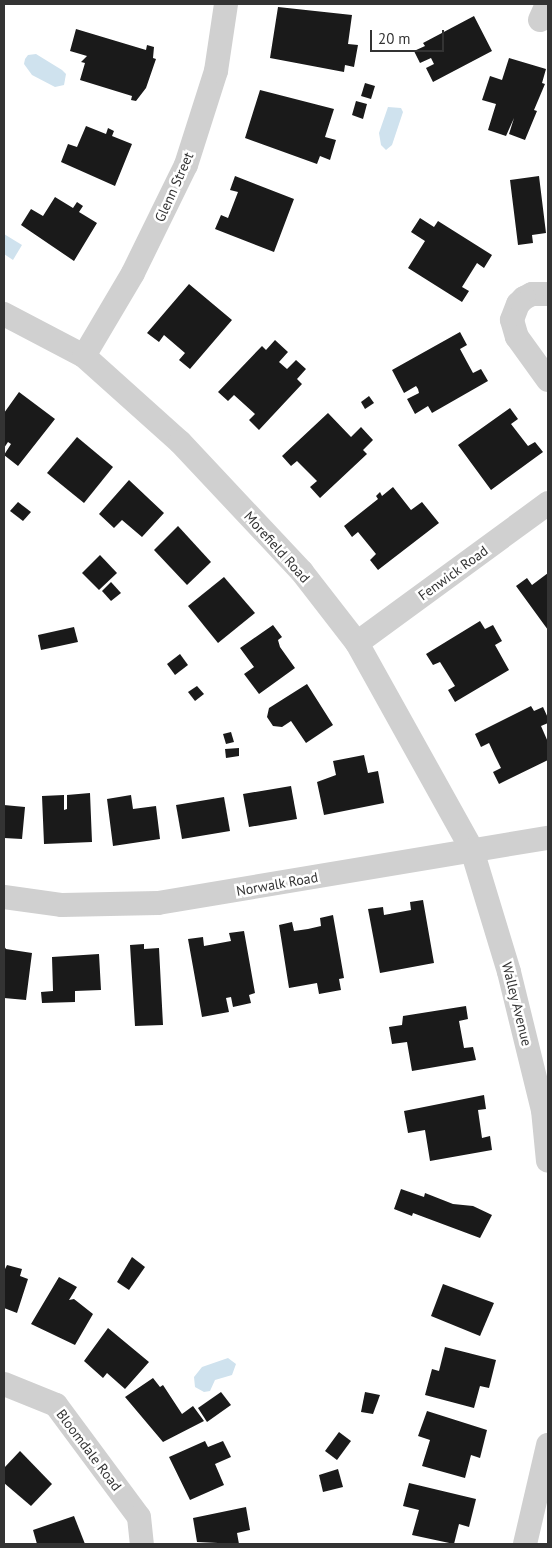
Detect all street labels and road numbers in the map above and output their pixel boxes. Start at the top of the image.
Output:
street label: Glenn Street [151,150,197,224]
street label: Morefield Road [241,508,313,586]
street label: Fenwick Road [415,542,491,604]
street label: Norwalk Road [235,869,319,899]
street label: Walley Avenue [498,960,536,1048]
street label: Bloomdale Road [53,1406,125,1494]

